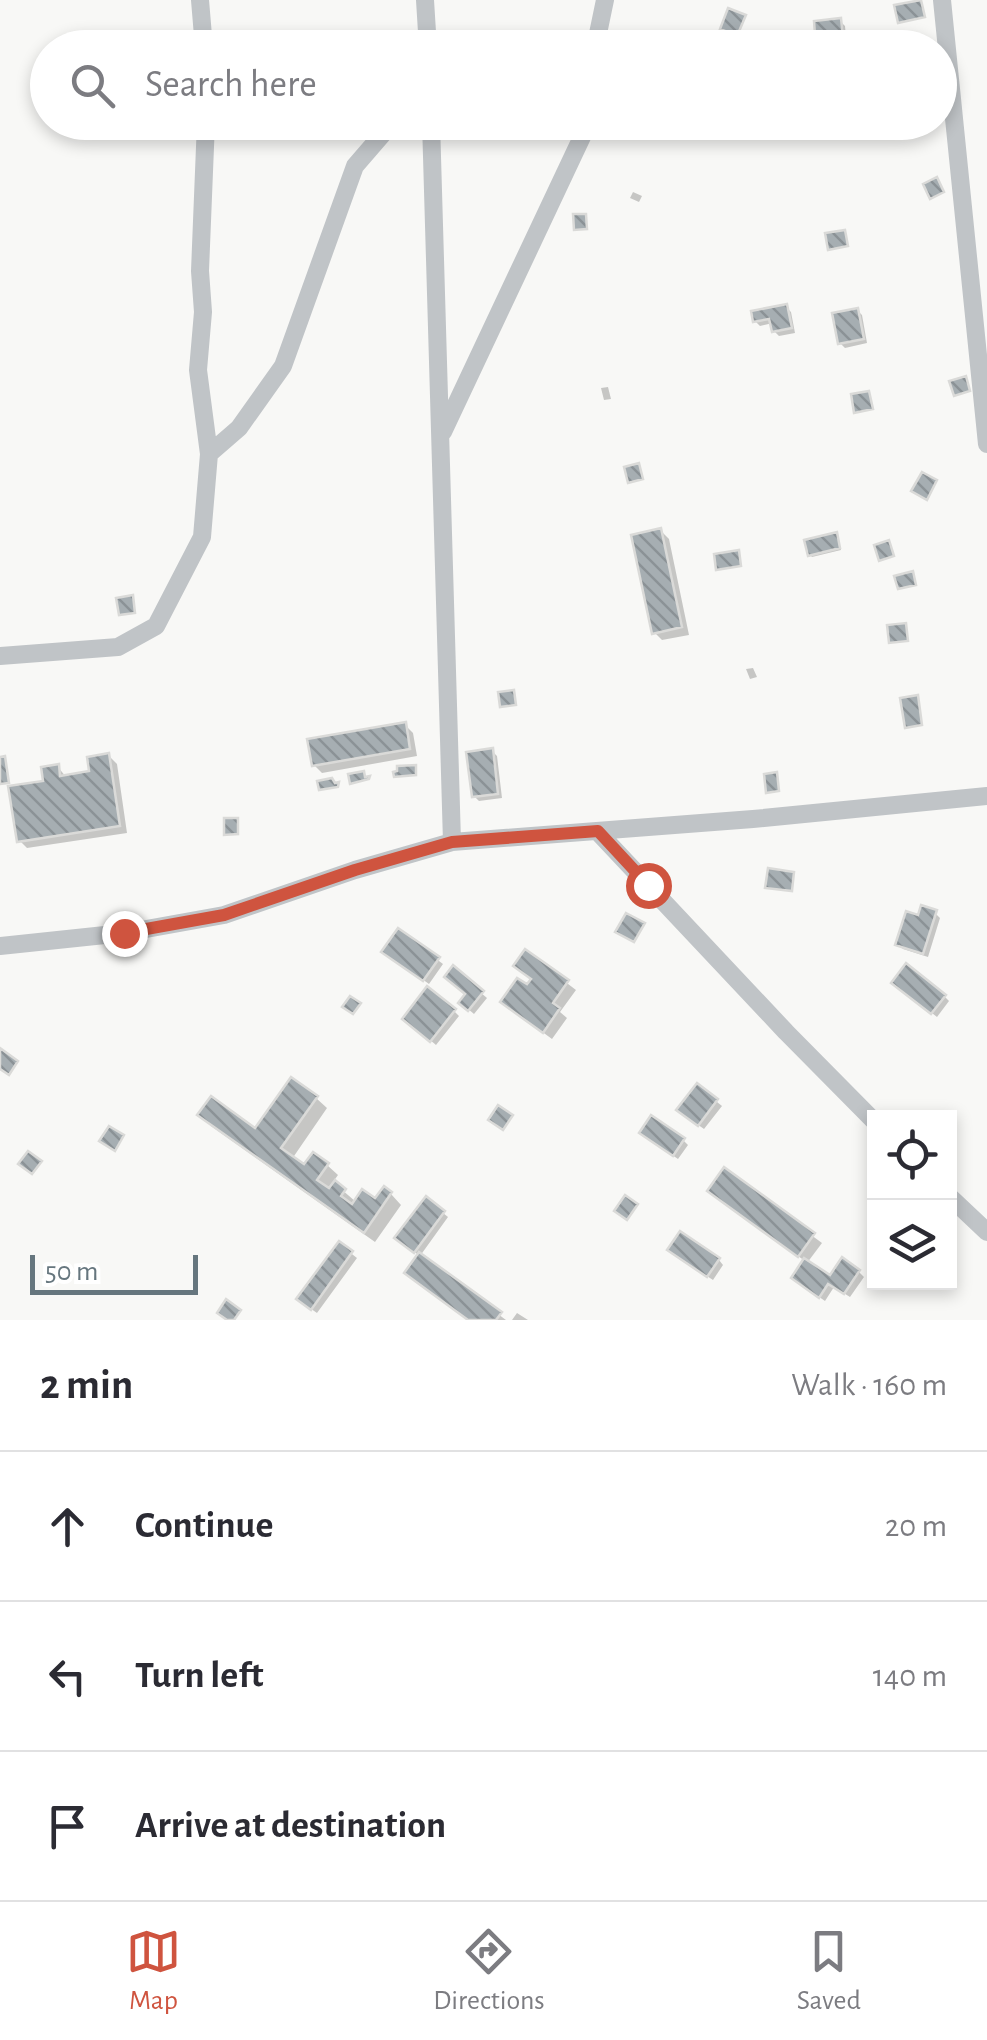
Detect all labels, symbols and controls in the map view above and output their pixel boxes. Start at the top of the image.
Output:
search box [30,30,957,140]
icon: search [65,58,120,113]
text: Search here [145,66,317,104]
route start [626,863,672,909]
route end [102,911,148,957]
map controls [867,1110,957,1290]
button: locate [867,1110,957,1200]
button: layers [867,1200,957,1290]
scale bar [30,1250,198,1294]
text: 50 m [45,1258,99,1286]
text: 2 min [40,1364,133,1406]
text: Walk · 160 m [791,1369,947,1401]
icon: ahead [40,1499,95,1554]
text: Continue [135,1507,273,1545]
text: 20 m [885,1510,947,1542]
icon: left [40,1649,95,1704]
text: Turn left [135,1657,263,1695]
text: 140 m [873,1660,947,1692]
icon: arrive [40,1799,95,1854]
text: Arrive at destination [135,1807,446,1845]
tab: Map [126,1924,181,2018]
tab: Directions [433,1924,545,2018]
tab: Saved [797,1924,861,2018]

